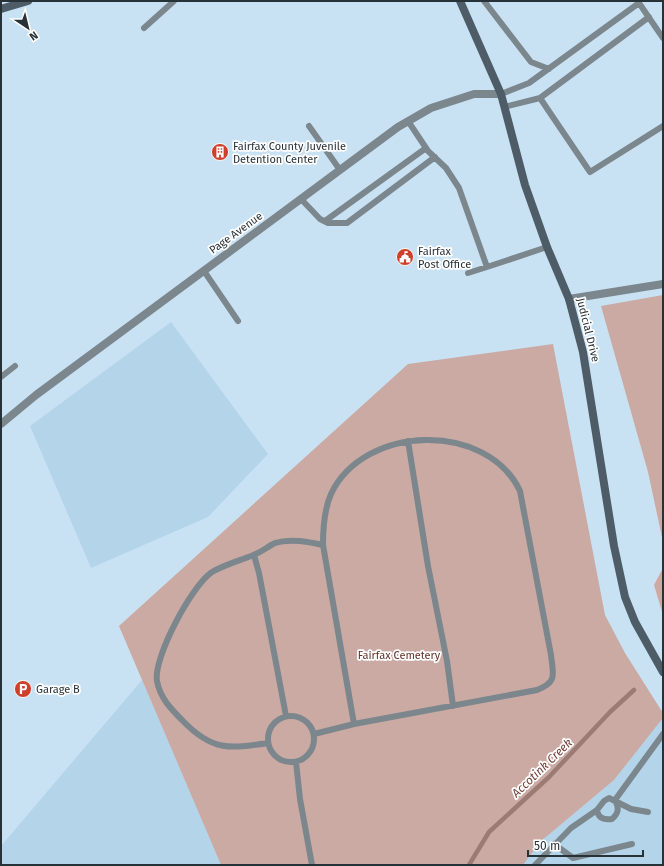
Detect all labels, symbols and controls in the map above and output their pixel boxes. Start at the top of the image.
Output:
north arrow [8,8,48,48]
text: N [27,28,40,43]
place label: Fairfax County Juvenile Detention Center [233,140,346,166]
building icon: Fairfax County Juvenile Detention Center [210,142,230,162]
street label: Page Avenue [207,209,265,257]
place label: Fairfax Post Office [418,245,471,271]
public building icon: Fairfax Post Office [395,247,415,267]
street label: Judicial Drive [574,297,602,363]
park label: Fairfax Cemetery [358,649,441,662]
parking icon: Garage B [13,679,33,699]
place label: Garage B [36,683,80,696]
water label: Accotink Creek [508,735,575,801]
scale bar [528,832,643,858]
text: 50 m [534,839,560,853]

